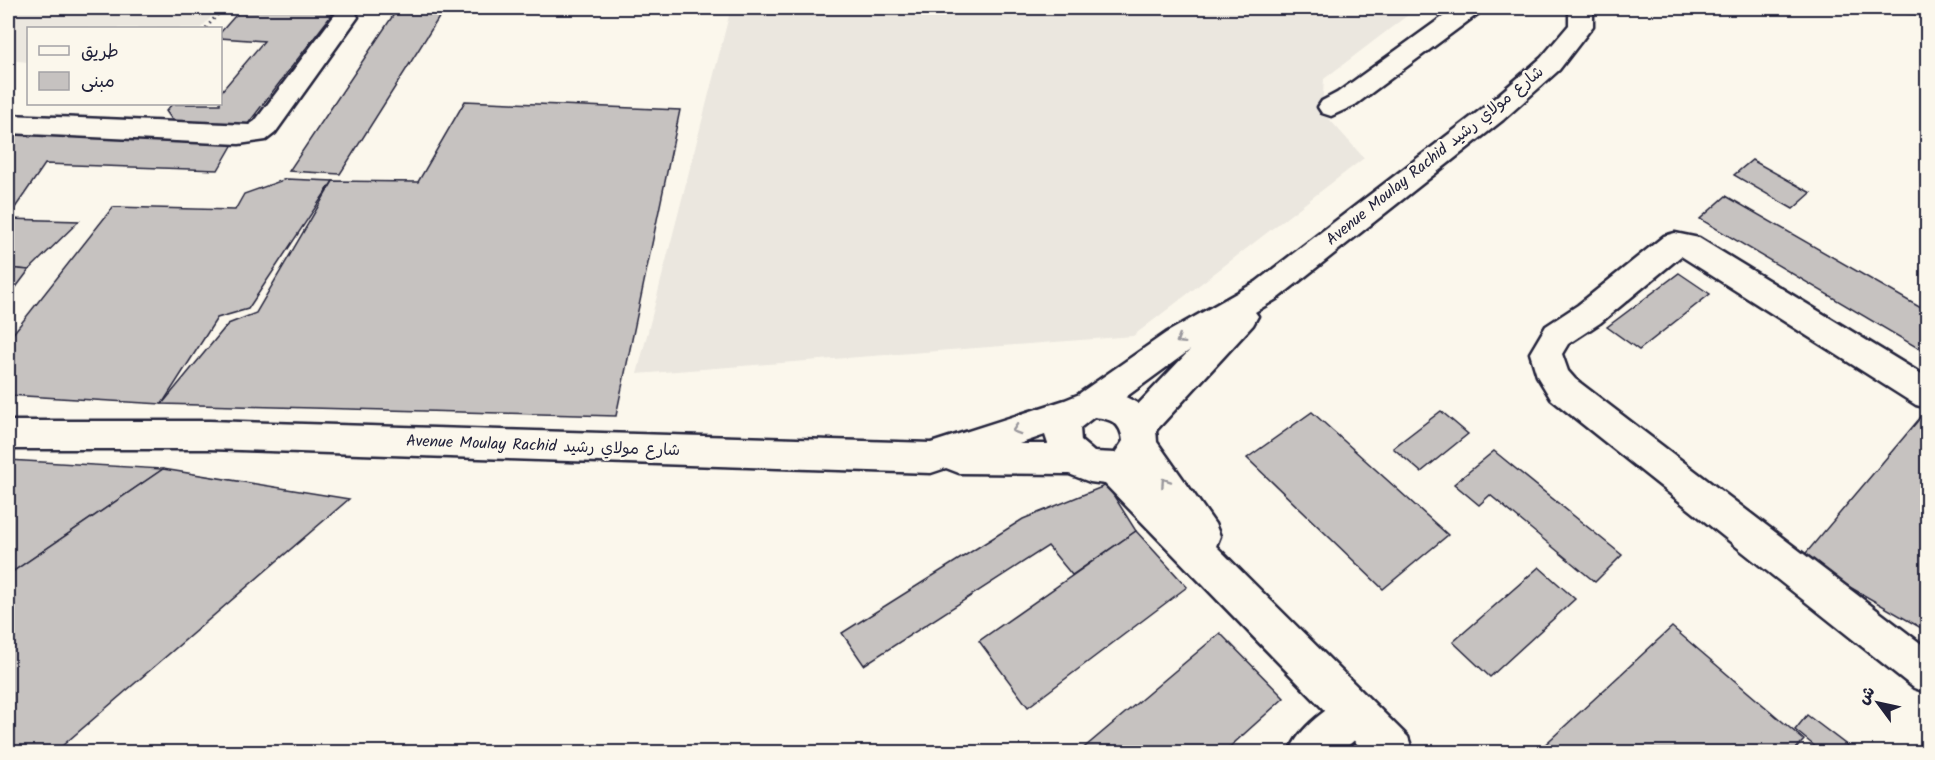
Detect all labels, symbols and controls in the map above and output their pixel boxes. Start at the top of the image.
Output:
legend [27,27,222,105]
text: طريق [81,38,119,67]
street label: Avenue Moulay Rachid شارع مولاي رشيد [1321,60,1549,252]
text: مبنى [81,68,115,97]
one-way arrow [1176,333,1186,345]
one-way arrow [1011,423,1022,435]
street label: Avenue Moulay Rachid شارع مولاي رشيد [406,429,680,463]
one-way arrow [1161,478,1172,489]
north arrow [1848,673,1908,733]
text: ش [1851,681,1882,710]

